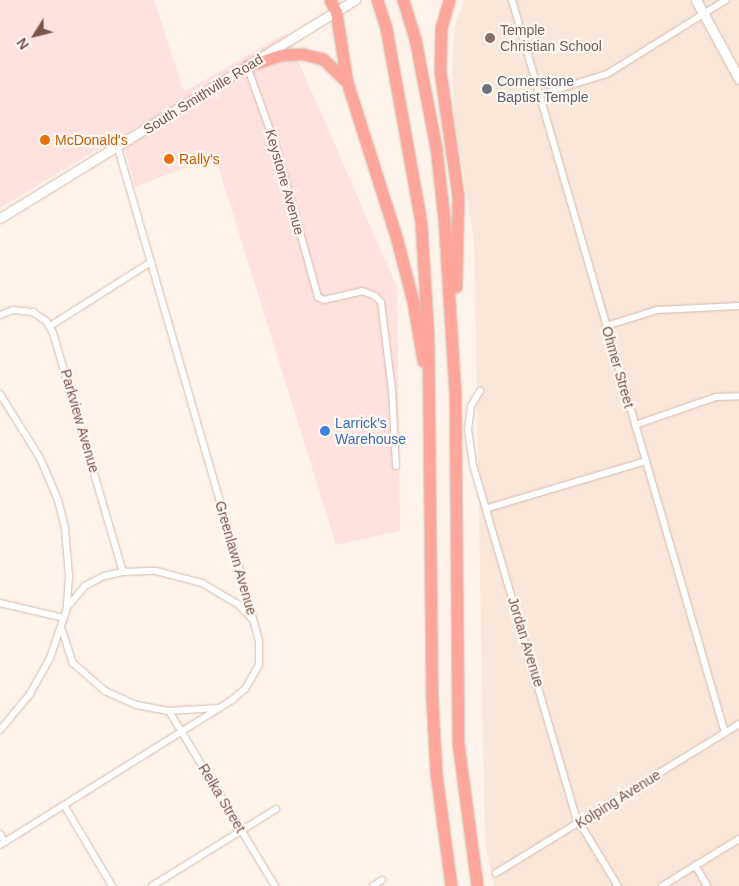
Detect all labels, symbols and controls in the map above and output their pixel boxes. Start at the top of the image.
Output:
north arrow [10,10,60,60]
place label: Temple Christian School [500,22,602,54]
marker: Temple Christian School [484,32,496,44]
text: N [13,35,32,53]
street label: South Smithville Road [140,50,266,138]
place label: Cornerstone Baptist Temple [497,73,589,105]
marker: Cornerstone Baptist Temple [481,83,493,95]
street label: Keystone Avenue [262,127,308,237]
place label: McDonald's [55,132,128,148]
marker: McDonald's [39,134,51,146]
place label: Rally's [179,151,220,167]
marker: Rally's [163,153,175,165]
street label: Ohmer Street [598,324,638,410]
street label: Parkview Avenue [57,367,103,475]
place label: Larrick’s Warehouse [335,415,406,448]
marker: Larrick’s Warehouse [319,425,331,437]
street label: Greenlawn Avenue [212,499,260,617]
street label: Jordan Avenue [504,595,548,689]
street label: Relka Street [195,761,249,835]
street label: Kolping Avenue [572,766,664,832]

